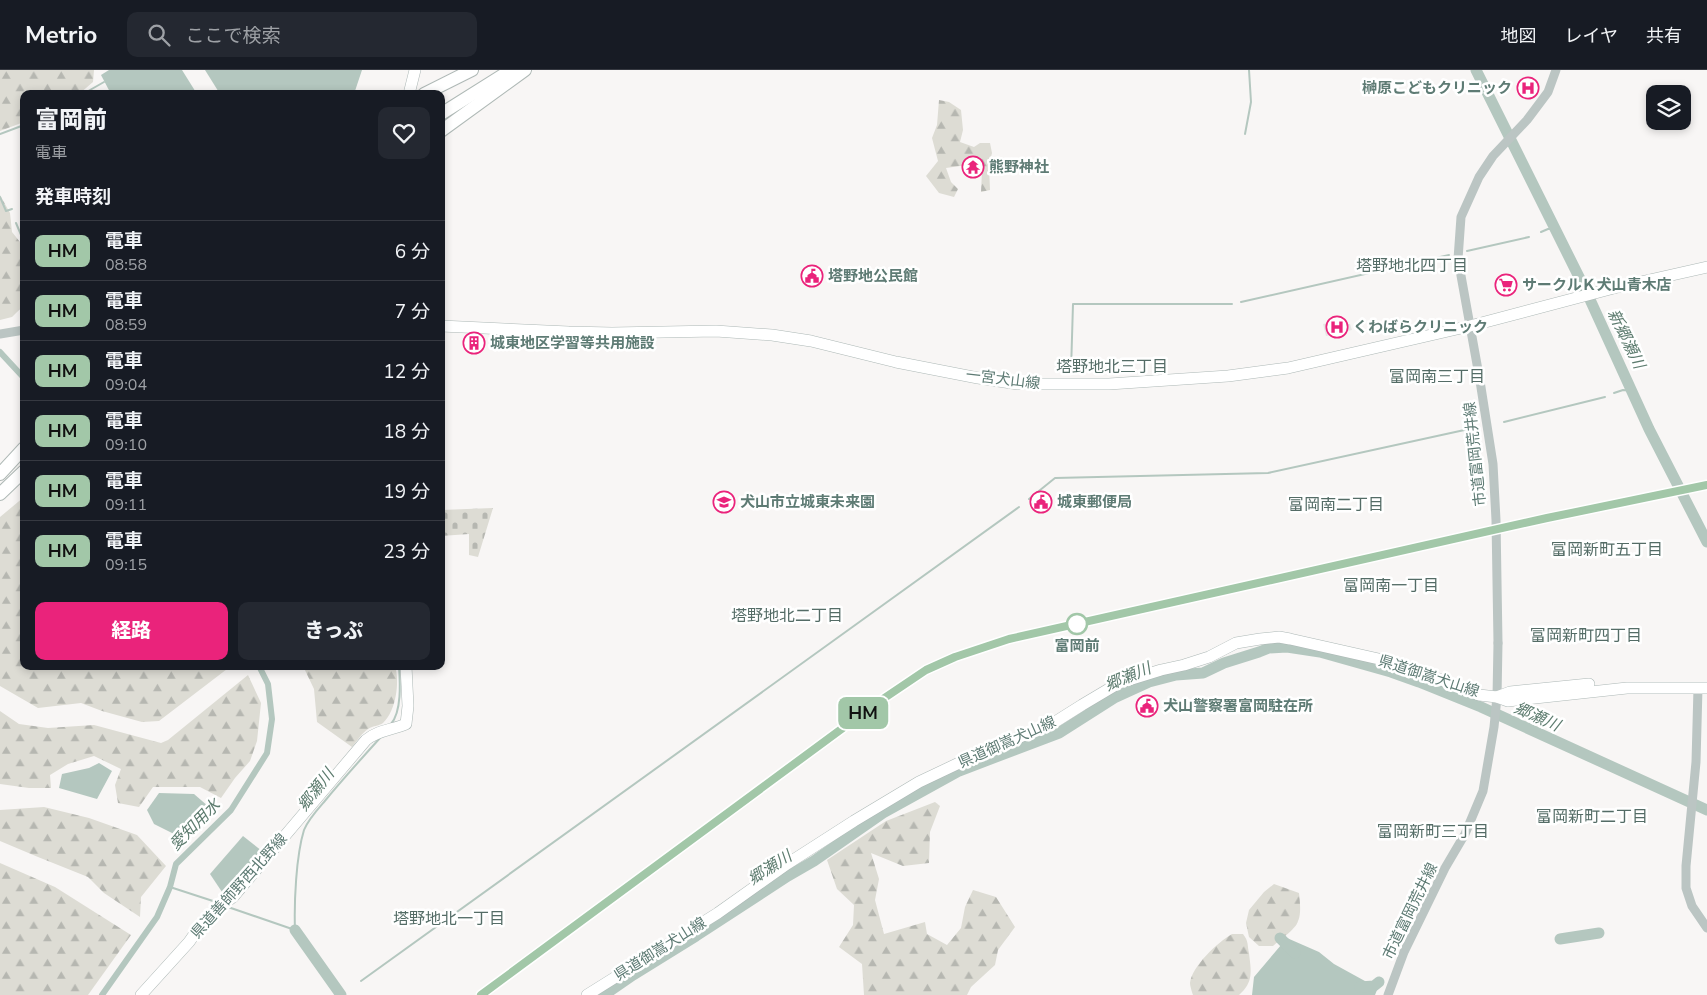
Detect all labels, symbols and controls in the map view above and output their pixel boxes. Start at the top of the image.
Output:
search box [127,12,477,57]
text: Metrio [25,19,97,51]
icon: search [145,21,173,49]
text: ここで検索 [185,23,280,49]
text: 地図 [1501,24,1537,48]
text: レイヤ [1565,24,1618,48]
text: 共有 [1646,24,1682,48]
hospital icon: 榊原こどもクリニック [1516,76,1540,100]
place label: 榊原こどもクリニック [1362,78,1512,98]
map controls [1646,85,1691,130]
button: layers [1646,85,1691,130]
text: 富岡前 [35,104,107,136]
button: heart [378,107,430,159]
text: 電車 [35,142,67,164]
temple icon: 熊野神社 [961,155,985,179]
place label: 熊野神社 [989,157,1049,177]
text: 発車時刻 [35,184,111,210]
text: 電車 [105,228,143,254]
text: HM [48,239,77,263]
text: 6 分 [395,239,430,265]
text: 08:58 [105,254,147,276]
district label: 塔野地北四丁目 [1356,255,1468,277]
public building icon: 塔野地公民館 [800,264,824,288]
place label: 塔野地公民館 [828,266,918,286]
supermarket icon: サークルＫ犬山青木店 [1494,273,1518,297]
place label: サークルＫ犬山青木店 [1522,275,1672,295]
text: 電車 [105,288,143,314]
text: HM [48,299,77,323]
text: 7 分 [395,299,430,325]
water label: 新郷瀬川 [1602,305,1651,374]
text: 08:59 [105,314,147,336]
hospital icon: くわばらクリニック [1325,315,1349,339]
place label: くわばらクリニック [1353,317,1488,337]
building icon: 城東地区学習等共用施設 [462,331,486,355]
place label: 城東地区学習等共用施設 [490,333,655,353]
text: 電車 [105,348,143,374]
district label: 塔野地北三丁目 [1056,356,1168,378]
text: HM [48,359,77,383]
text: 12 分 [383,359,430,385]
street label: 一宮犬山線 [965,365,1041,393]
district label: 富岡南三丁目 [1389,366,1485,388]
text: 09:04 [105,374,147,396]
street label: 市道富岡荒井線 [1460,401,1490,507]
text: 電車 [105,408,143,434]
text: HM [48,419,77,443]
text: 18 分 [383,419,430,445]
text: 09:10 [105,434,147,456]
text: 電車 [105,468,143,494]
text: HM [48,479,77,503]
text: 19 分 [383,479,430,505]
school or university icon: 犬山市立城東未来園 [712,490,736,514]
public building icon: 城東郵便局 [1029,490,1053,514]
place label: 犬山市立城東未来園 [740,492,875,512]
place label: 城東郵便局 [1057,492,1132,512]
text: 09:11 [105,494,147,516]
district label: 富岡南二丁目 [1288,494,1384,516]
text: 電車 [105,528,143,554]
text: HM [48,539,77,563]
text: 23 分 [383,539,430,565]
district label: 富岡新町五丁目 [1551,539,1663,561]
text: 09:15 [105,554,147,576]
district label: 富岡南一丁目 [1343,575,1439,597]
button: 経路 [35,602,228,660]
button: きっぷ [238,602,430,660]
district label: 塔野地北二丁目 [731,605,843,627]
marker: 富岡前 [1066,613,1088,635]
district label: 富岡新町四丁目 [1530,625,1642,647]
place label: 富岡前 [1054,636,1100,656]
street label: 県道御嵩犬山線 [1376,650,1482,702]
water label: 郷瀬川 [1102,657,1156,697]
public building icon: 犬山警察署富岡駐在所 [1135,694,1159,718]
place label: 犬山警察署富岡駐在所 [1163,696,1313,716]
line badge: HM [840,697,886,729]
water label: 郷瀬川 [1511,697,1565,738]
text: HM [848,701,878,725]
street label: 県道御嵩犬山線 [955,712,1059,772]
water label: 郷瀬川 [293,763,341,816]
water label: 愛知用水 [165,793,227,855]
district label: 富岡新町二丁目 [1536,806,1648,828]
district label: 富岡新町三丁目 [1377,821,1489,843]
street label: 県道善師野西北野線 [186,829,292,943]
water label: 郷瀬川 [744,845,798,890]
street label: 市道富岡荒井線 [1378,859,1442,963]
district label: 塔野地北一丁目 [393,908,505,930]
street label: 県道御嵩犬山線 [610,913,710,985]

